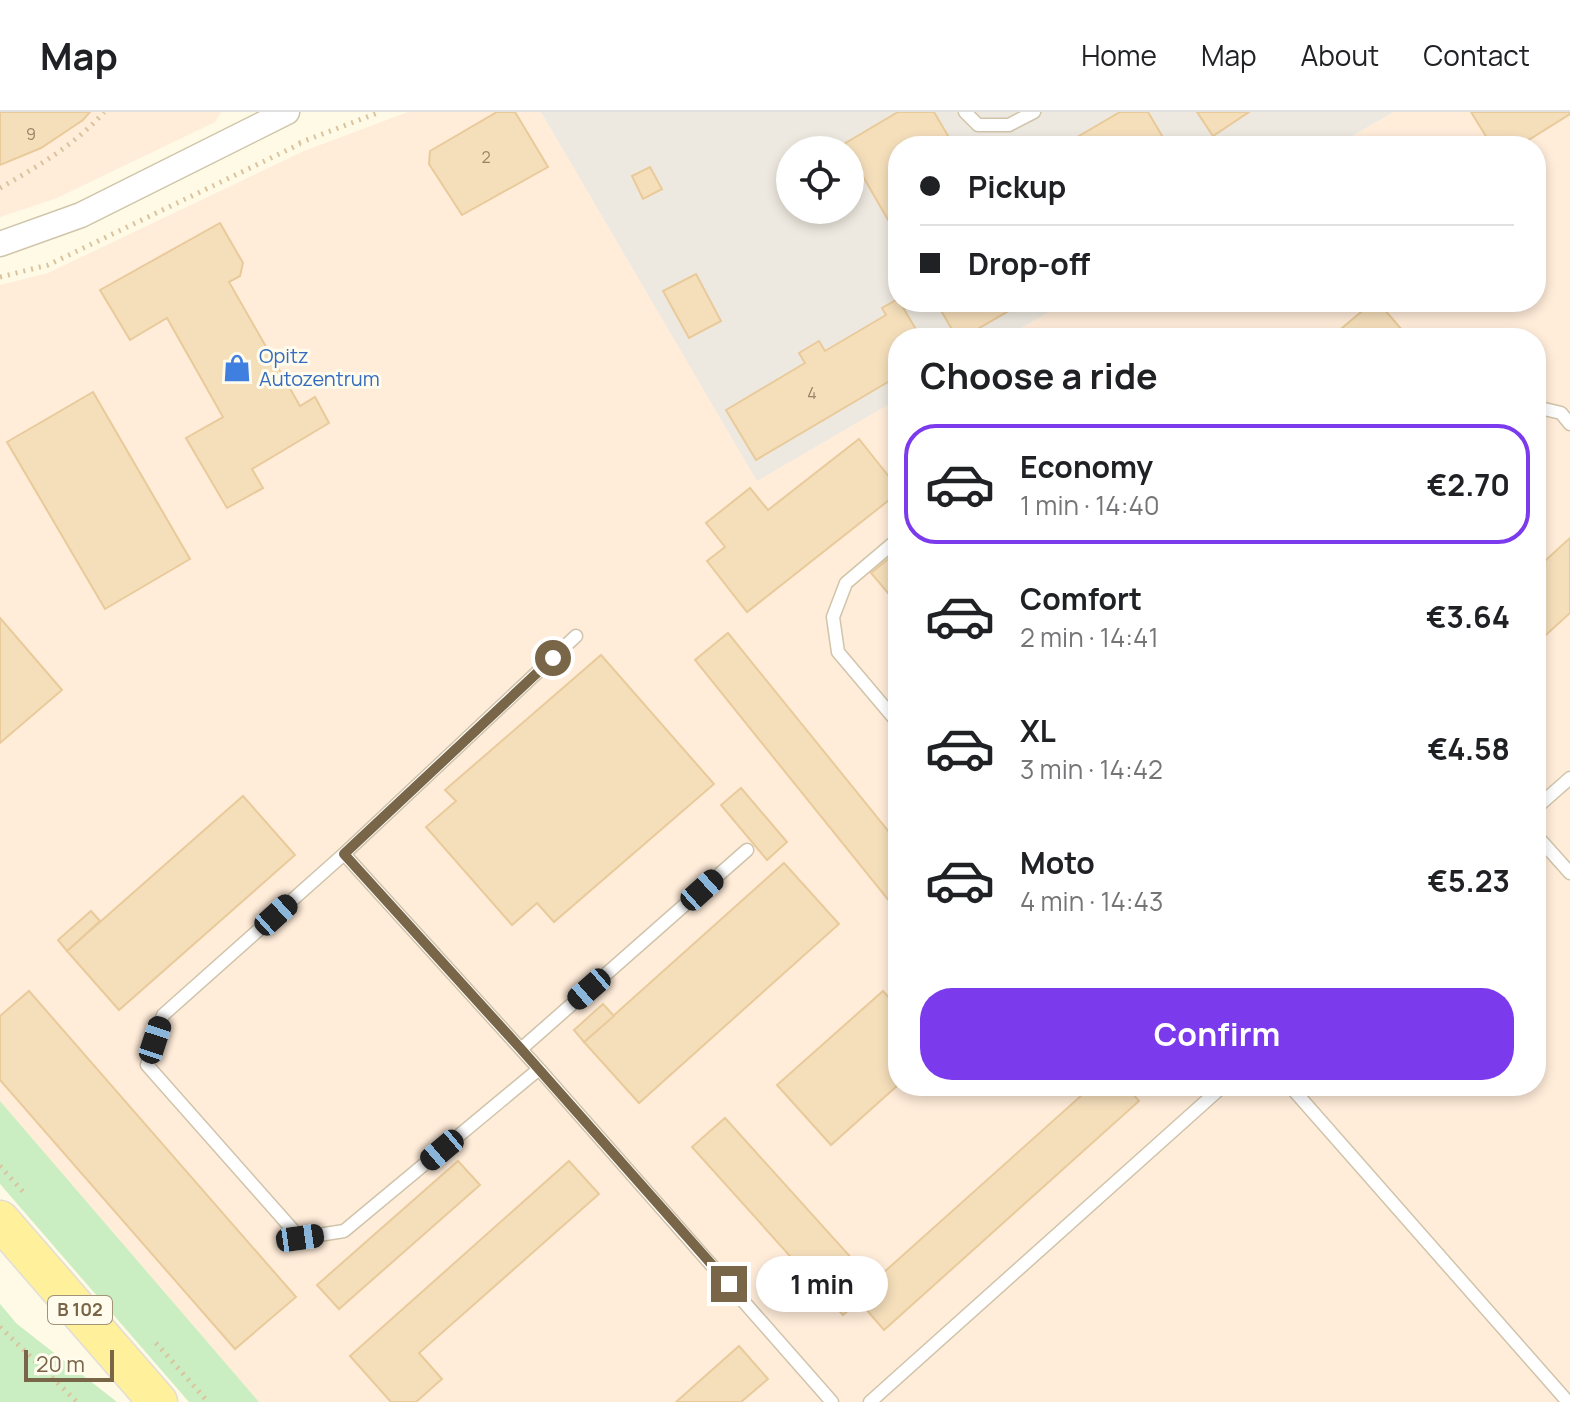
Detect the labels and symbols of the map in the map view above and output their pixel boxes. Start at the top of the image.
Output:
house number: 9 [26,123,36,145]
house number: 2 [481,146,491,168]
place label: Opitz Autozentrum [259,342,380,392]
shop icon: Opitz Autozentrum [222,353,252,383]
house number: 4 [807,382,817,404]
route start [535,640,571,676]
car [676,865,728,915]
car [250,890,302,940]
car [563,964,615,1014]
car [136,1013,174,1067]
car [416,1125,468,1175]
car [275,1223,325,1253]
callout: 1 min [757,1256,889,1312]
route end [711,1266,747,1302]
road number: B 102 [48,1296,112,1324]
scale bar [24,1346,114,1382]

